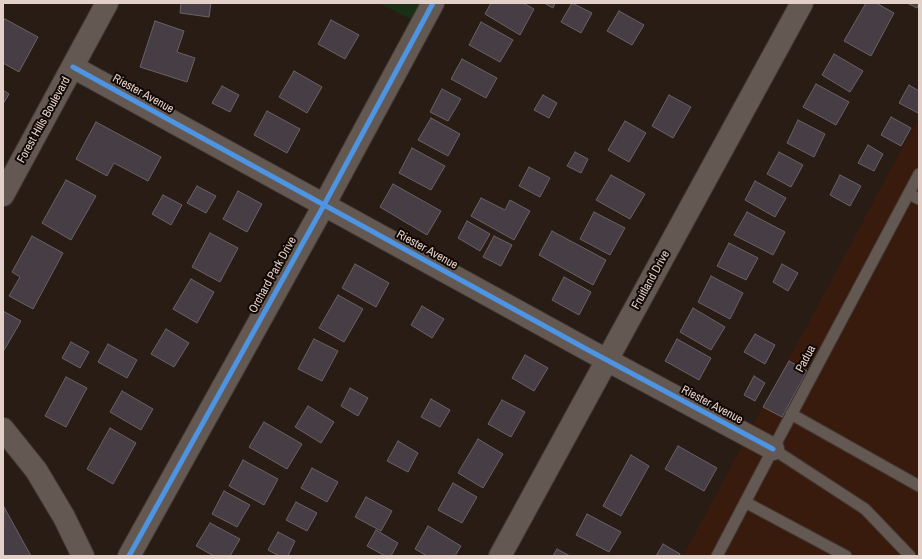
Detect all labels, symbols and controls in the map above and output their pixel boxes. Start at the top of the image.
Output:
street label: Riester Avenue [110,71,176,117]
street label: Forest Hills Boulevard [14,74,74,166]
street label: Riester Avenue [394,227,460,273]
street label: Orchard Park Drive [246,234,300,316]
street label: Fruitland Drive [629,248,673,312]
street label: Padua [793,343,819,375]
street label: Riester Avenue [679,383,745,427]

